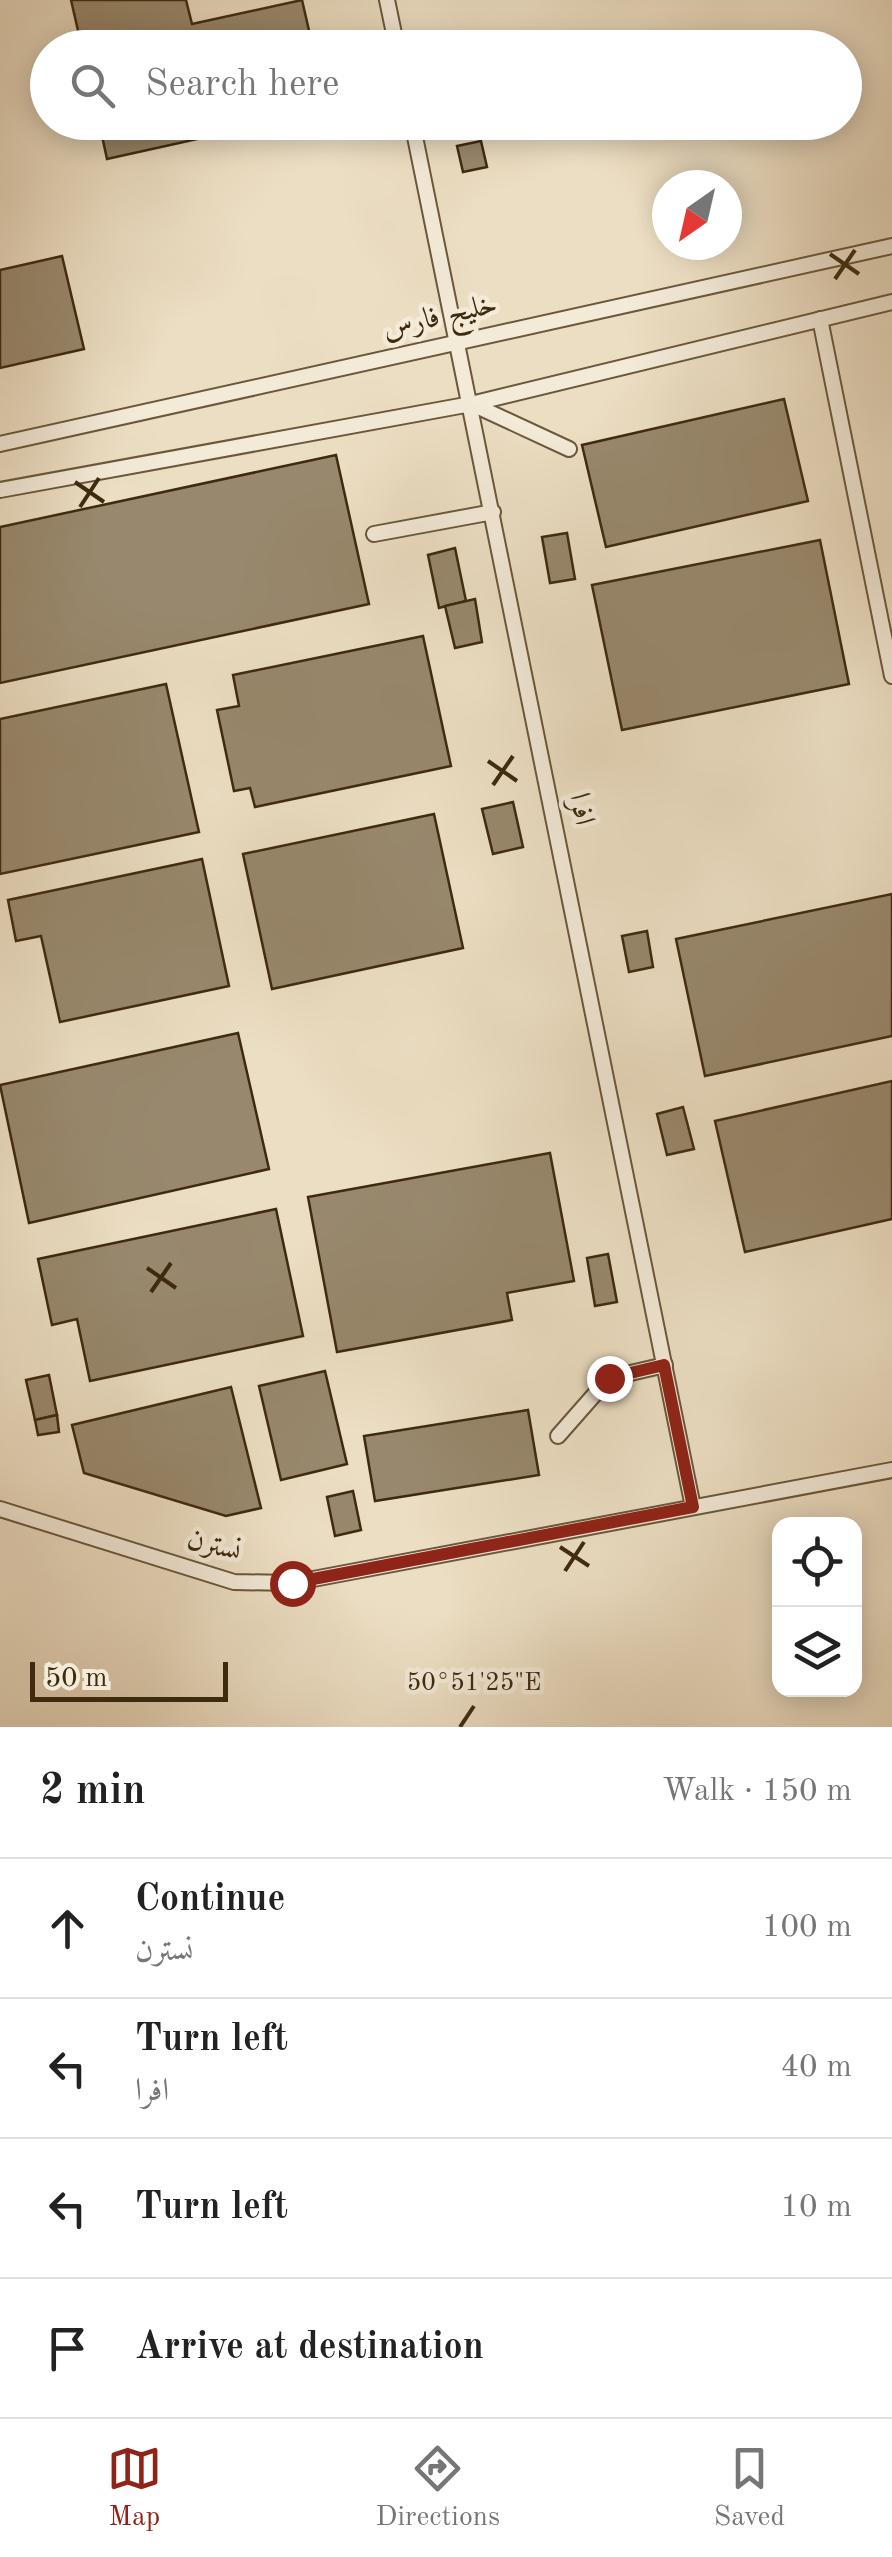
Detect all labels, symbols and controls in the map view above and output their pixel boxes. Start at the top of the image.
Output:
search box [30,30,862,140]
icon: search [65,58,120,113]
text: Search here [145,66,340,104]
north arrow [652,170,742,260]
street label: خلیج فارس [380,289,502,354]
street label: افرا [561,790,599,828]
route end [587,1356,633,1402]
map controls [772,1517,862,1697]
button: locate [772,1517,862,1607]
street label: نسترن [184,1525,244,1567]
route start [270,1561,316,1607]
button: layers [772,1607,862,1697]
scale bar [30,1657,228,1702]
text: 50 m [45,1665,108,1693]
text: 50°51'25"E [407,1671,541,1696]
text: 2 min [40,1771,146,1813]
text: Walk · 150 m [662,1776,852,1808]
text: Continue [135,1881,285,1919]
icon: ahead [40,1901,95,1956]
text: 100 m [762,1912,852,1944]
text: نسترن [135,1936,194,1968]
text: Turn left [135,2021,288,2059]
icon: left [40,2041,95,2096]
text: 40 m [781,2052,852,2084]
text: افرا [135,2076,169,2108]
icon: left [40,2181,95,2236]
text: Turn left [135,2189,288,2227]
text: 10 m [781,2192,852,2224]
icon: arrive [40,2321,95,2376]
text: Arrive at destination [135,2329,484,2367]
tab: Map [107,2441,162,2536]
tab: Directions [376,2441,500,2536]
tab: Saved [714,2441,785,2536]

